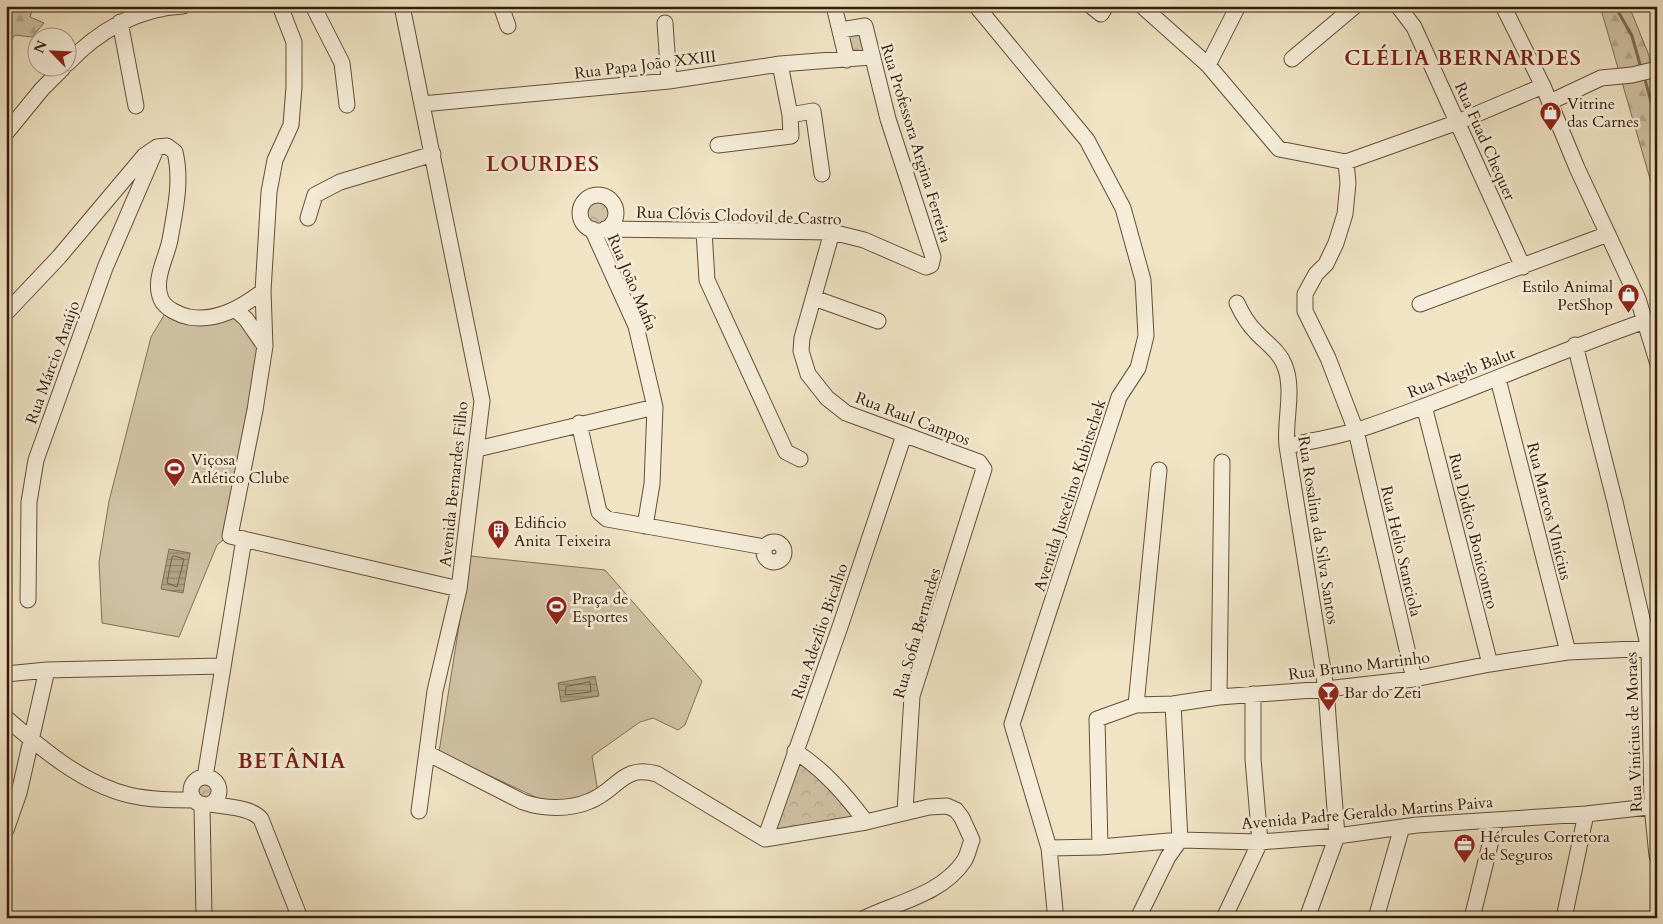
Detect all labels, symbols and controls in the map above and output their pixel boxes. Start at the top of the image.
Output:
north arrow [28,28,78,78]
text: N [29,37,52,56]
street label: Rua Professora Argina Ferreira [875,41,957,246]
district label: CLÉLIA BERNARDES [1344,44,1582,73]
street label: Rua Papa João XXIII [573,45,717,85]
street label: Rua Fuad Chequer [1449,79,1521,204]
place label: Vitrine das Carnes [1567,93,1639,133]
shop icon: Vitrine das Carnes [1539,100,1563,131]
district label: LOURDES [486,150,600,179]
street label: Rua Clóvis Clodovil de Castro [636,201,842,231]
street label: Rua João Mafia [602,231,662,334]
place label: Estilo Animal PetShop [1522,276,1613,316]
shop icon: Estilo Animal PetShop [1617,283,1641,314]
street label: Rua Márcio Araújo [20,297,86,427]
street label: Rua Nagib Balut [1404,342,1518,404]
street label: Rua Raul Campos [852,387,973,451]
street label: Avenida Juscelino Kubitschek [1028,396,1112,594]
street label: Avenida Bernardes Filho [434,400,474,568]
street label: Rua Rosalina da Silva Santos [1292,434,1344,626]
street label: Rua Marcos VInícius [1521,440,1577,582]
place label: Viçosa Atlético Clube [191,449,290,489]
street label: Rua Didico Bonicontro [1443,451,1503,612]
sports icon: Viçosa Atlético Clube [163,456,187,487]
street label: Rua Helio Stanciola [1375,484,1427,619]
place label: Edificio Anita Teixeira [514,512,611,552]
building icon: Edificio Anita Teixeira [486,519,510,550]
street label: Rua Adezílio Bicalho [786,560,854,702]
street label: Rua Sofia Bernardes [888,565,946,701]
place label: Praça de Esportes [572,588,629,628]
sports icon: Praça de Esportes [544,595,568,626]
street label: Rua Bruno Martinho [1287,646,1432,686]
street label: Rua Vinícius de Moraes [1620,651,1648,812]
bar icon: Bar do Zeti [1316,680,1340,711]
place label: Bar do Zeti [1344,682,1422,704]
district label: BETÂNIA [238,747,346,776]
street label: Avenida Padre Geraldo Martins Paiva [1240,791,1494,835]
place label: Hércules Corretora de Seguros [1480,826,1610,866]
office icon: Hércules Corretora de Seguros [1452,833,1476,864]

